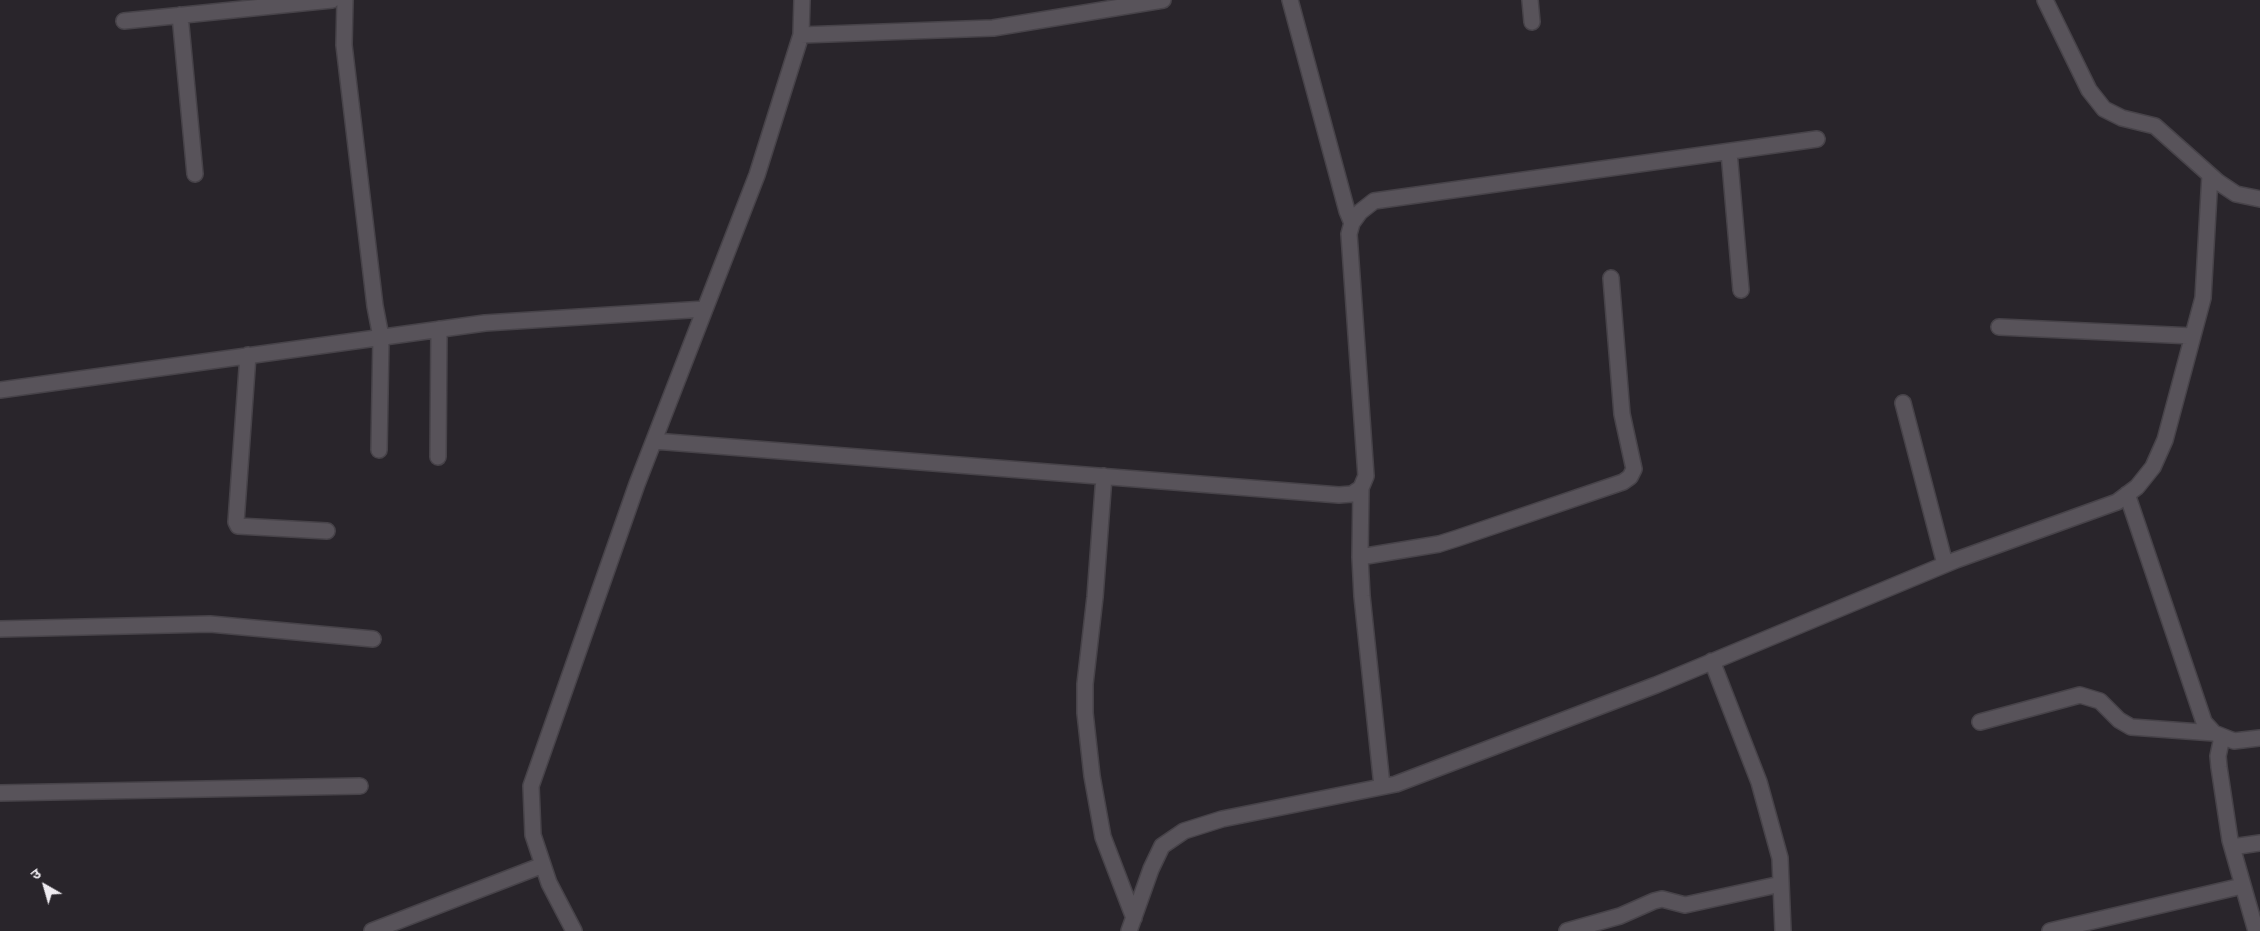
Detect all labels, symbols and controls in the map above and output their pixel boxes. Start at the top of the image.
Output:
north arrow [20,861,70,911]
text: उ [28,865,44,883]

